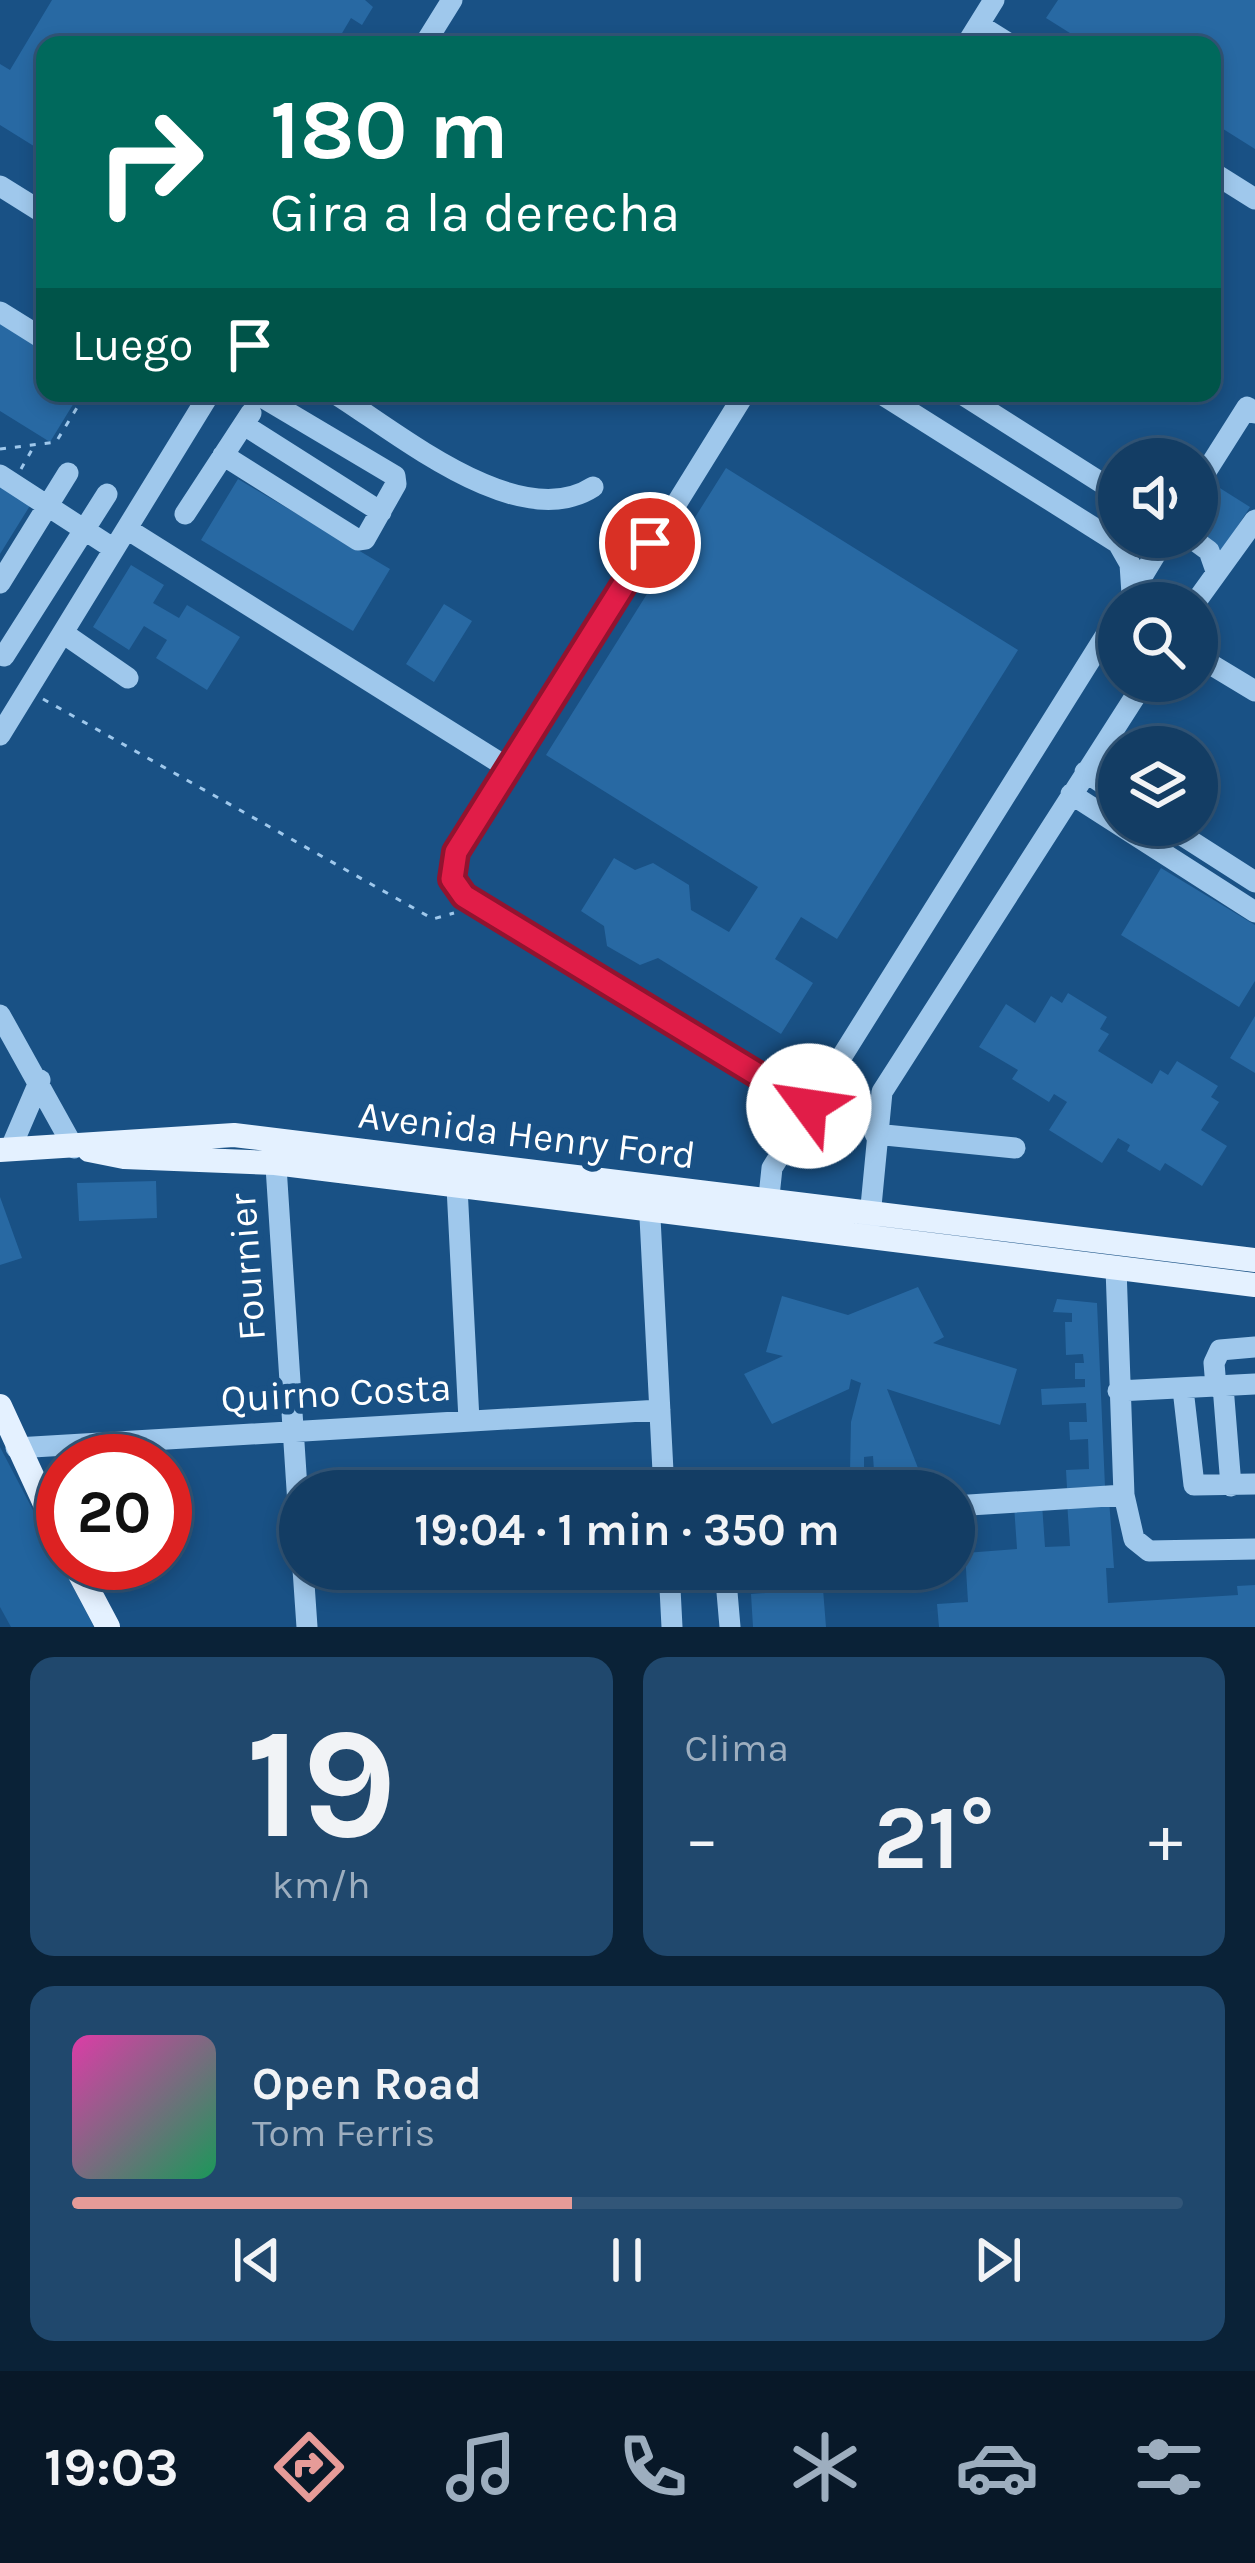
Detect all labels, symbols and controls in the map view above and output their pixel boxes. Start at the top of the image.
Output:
text: 180 m [270,81,508,179]
icon: right [72,84,228,240]
text: Gira a la derecha [270,181,680,245]
icon: arrive [217,312,283,378]
text: Luego [72,319,193,371]
map controls [1098,438,1218,846]
button: sound [1098,438,1218,558]
pin [599,492,701,594]
icon: arrive [617,510,683,576]
button: search [1098,582,1218,702]
button: layers [1098,726,1218,846]
position arrow [746,1043,872,1169]
street label: Avenida Henry Ford [356,1091,698,1178]
street label: Fournier [219,1191,275,1342]
street label: Quirno Costa [220,1364,452,1422]
speed limit sign: 20 [36,1434,192,1590]
text: 19:04 · 1 min · 350 m [414,1504,840,1556]
text: 19 [246,1693,397,1875]
text: Clima [685,1725,789,1771]
text: 21° [873,1785,995,1891]
text: − [685,1800,719,1878]
text: + [1148,1800,1183,1878]
text: km/h [272,1862,371,1908]
text: Open Road [252,2058,482,2110]
text: Tom Ferris [252,2110,435,2156]
icon: previous [224,2227,290,2293]
icon: pause [594,2227,660,2293]
icon: next [965,2227,1031,2293]
icon: directions [267,2425,351,2509]
icon: music [439,2425,523,2509]
icon: phone [611,2425,695,2509]
icon: climate [783,2425,867,2509]
icon: car [955,2425,1039,2509]
icon: filters [1127,2425,1211,2509]
text: 19:03 [44,2435,179,2499]

